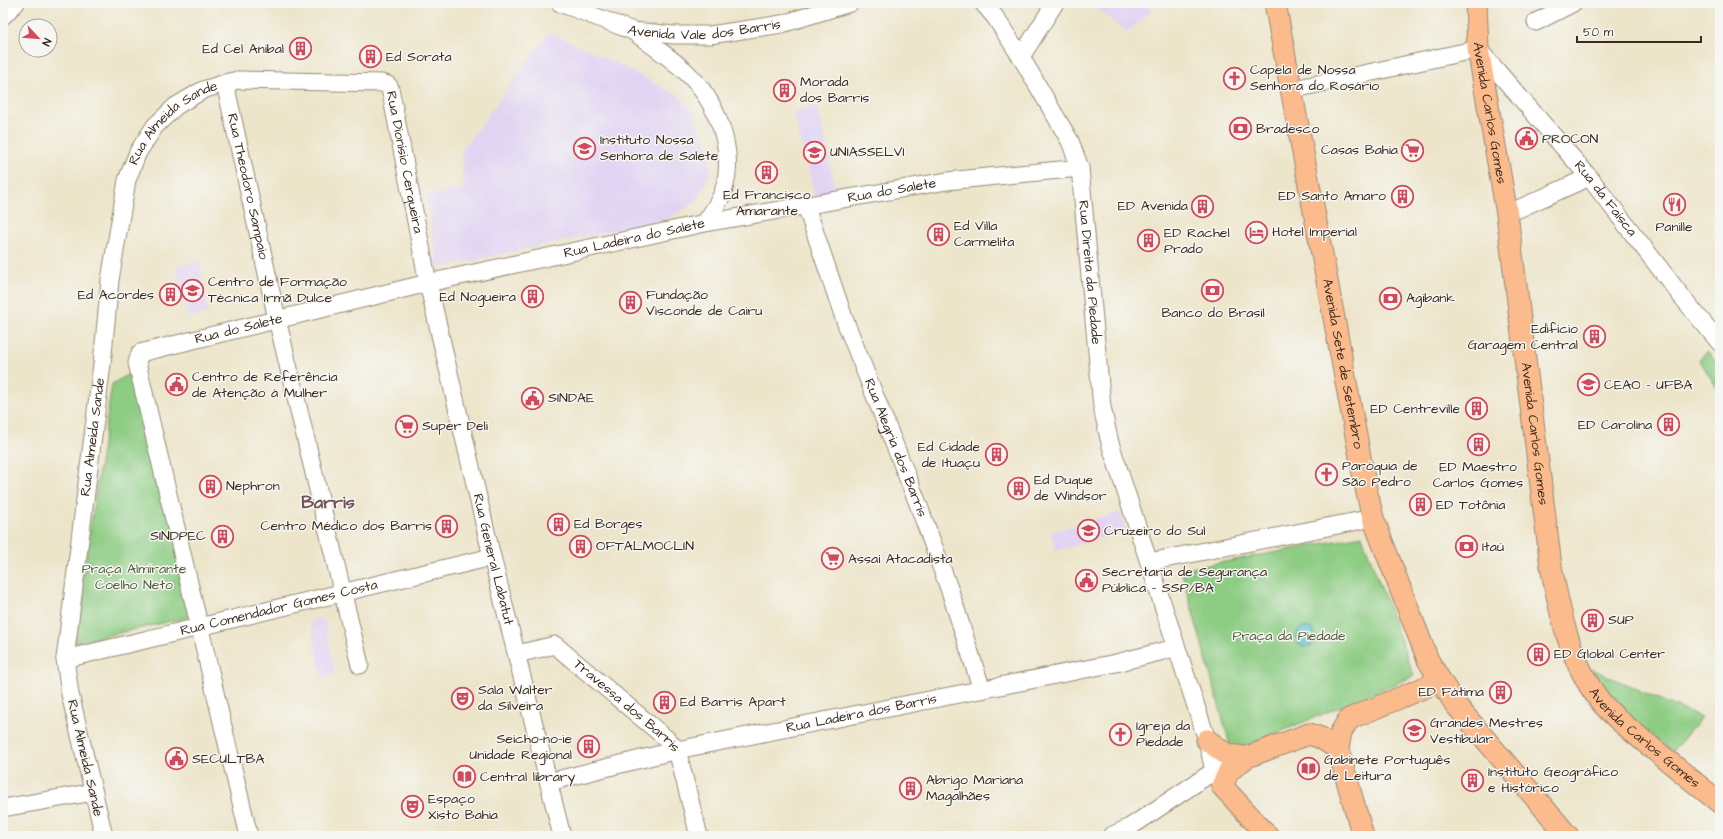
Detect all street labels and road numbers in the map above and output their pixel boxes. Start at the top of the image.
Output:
street label: Avenida Vale dos Barris [625,14,782,45]
street label: Avenida Carlos Gomes [1468,42,1512,185]
street label: Rua Almeida Sande [124,76,220,168]
street label: Rua Dionísio Cerqueira [381,89,428,235]
street label: Rua Theodoro Sampaio [222,112,274,262]
street label: Rua da Faísca [1569,156,1642,241]
street label: Rua do Salete [846,173,938,208]
street label: Rua Direita da Piedade [1073,200,1106,346]
street label: Rua Ladeira do Salete [562,213,707,263]
street label: Avenida Sete de Setembro [1317,277,1368,451]
street label: Rua do Salete [193,309,285,349]
street label: Avenida Carlos Gomes [1516,361,1553,506]
street label: Rua Alegria dos Barris [859,375,932,520]
street label: Rua Almeida Sande [75,376,110,498]
street label: Rua General Labatut [468,492,519,628]
street label: Rua Comendador Gomes Costa [178,575,380,641]
street label: Travessa dos Barris [569,654,685,757]
street label: Avenida Carlos Gomes [1584,684,1704,793]
street label: Rua Ladeira dos Barris [784,689,939,738]
street label: Rua Almeida Sande [62,698,108,819]

